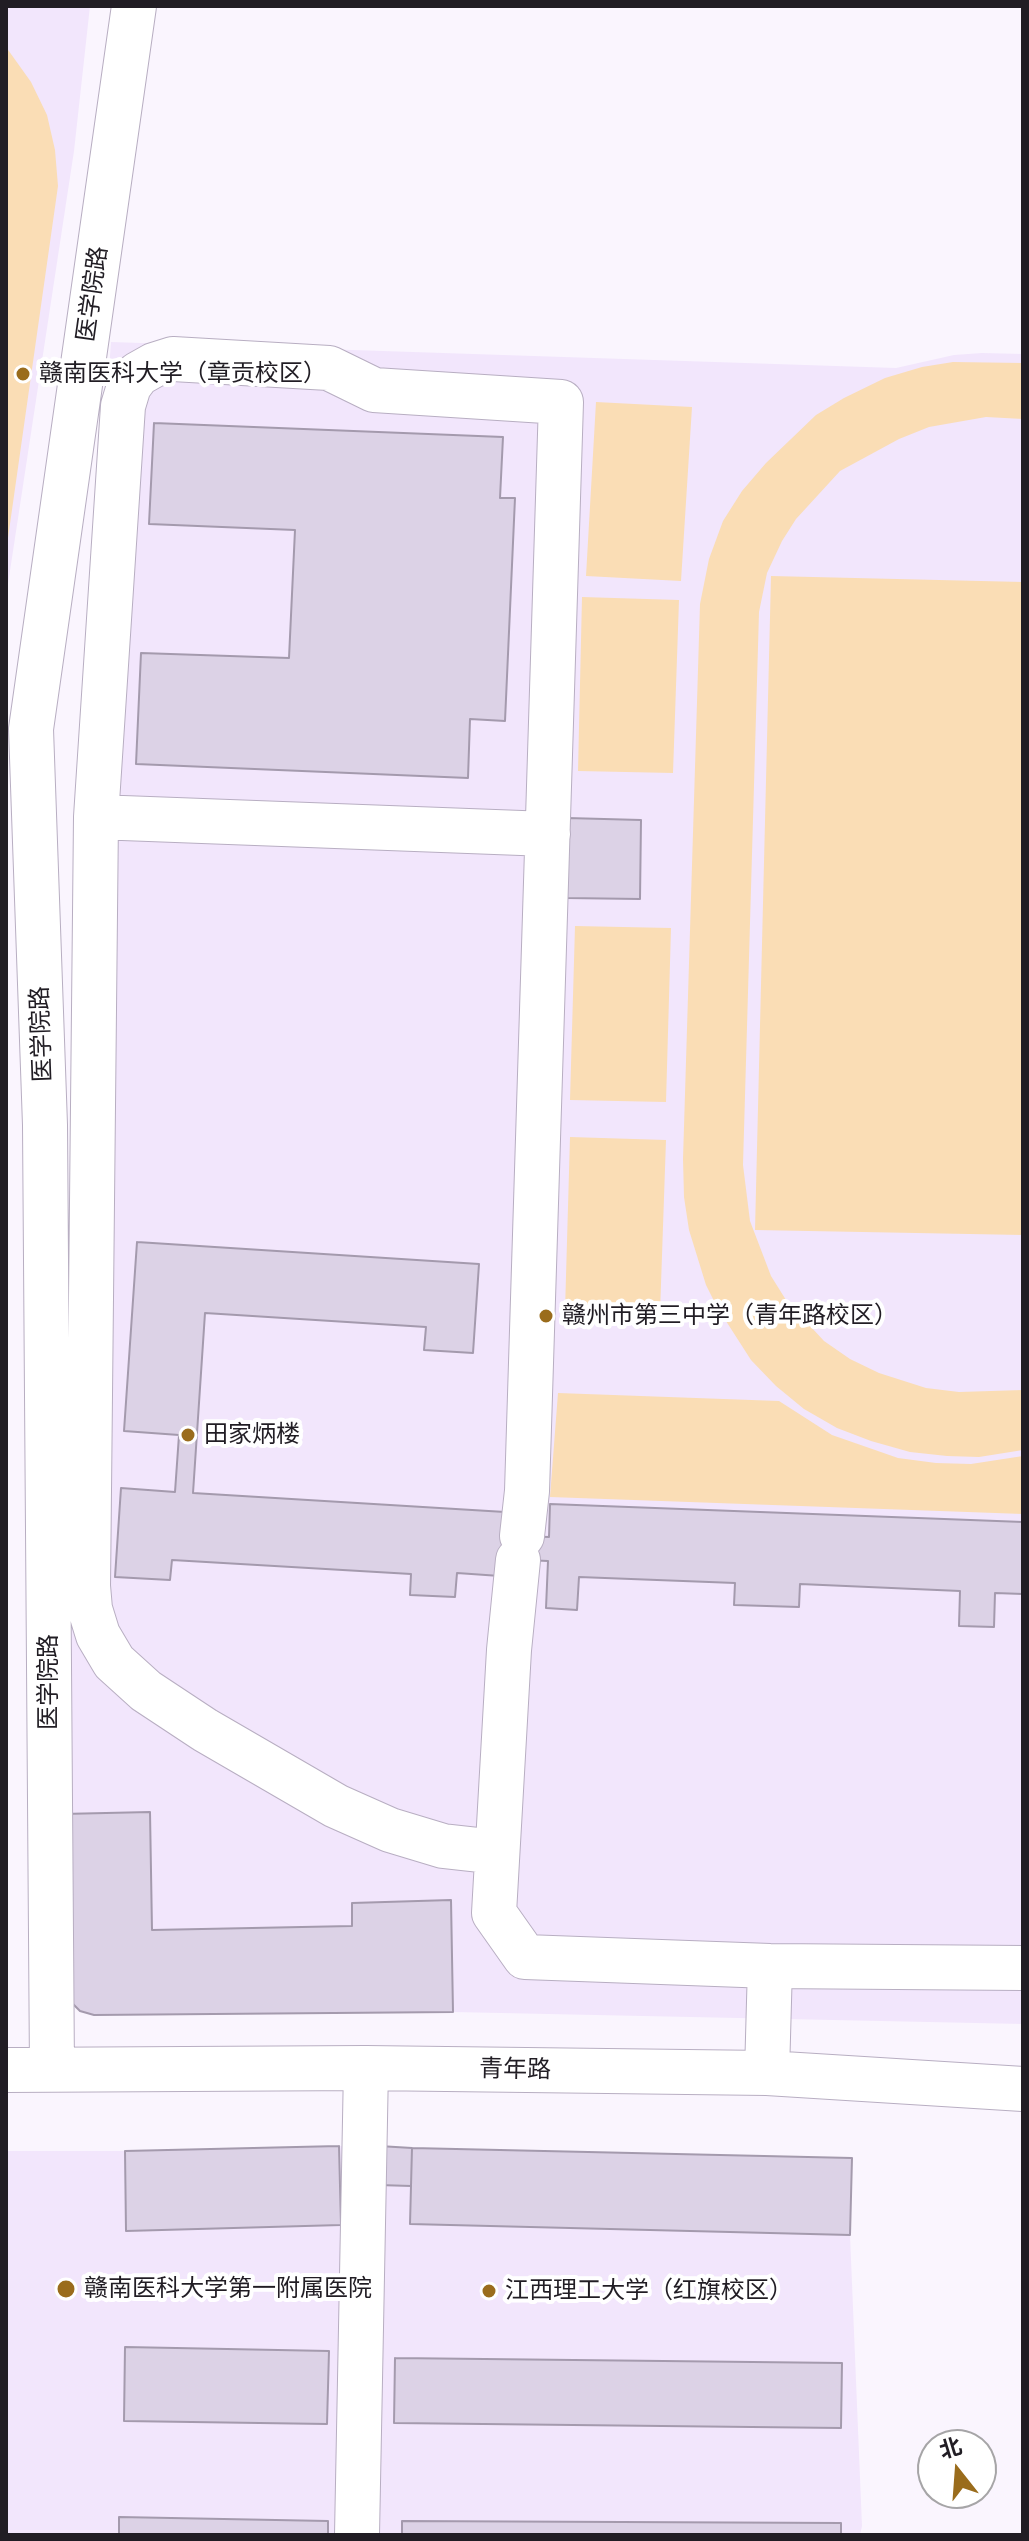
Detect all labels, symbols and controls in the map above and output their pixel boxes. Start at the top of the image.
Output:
street label: 医学院路 [72,244,114,344]
place label: 赣南医科大学（章贡校区） [39,360,327,388]
marker: 赣南医科大学（章贡校区） [14,365,32,383]
street label: 医学院路 [26,986,58,1082]
place label: 赣州市第三中学（青年路校区） [562,1302,898,1330]
marker: 赣州市第三中学（青年路校区） [537,1307,555,1325]
place label: 田家炳楼 [204,1421,300,1449]
marker: 田家炳楼 [179,1426,197,1444]
street label: 医学院路 [35,1634,63,1730]
street label: 青年路 [479,2055,551,2085]
place label: 赣南医科大学第一附属医院 [84,2275,372,2303]
place label: 江西理工大学（红旗校区） [505,2277,793,2305]
marker: 赣南医科大学第一附属医院 [55,2278,77,2300]
marker: 江西理工大学（红旗校区） [480,2282,498,2300]
north arrow [917,2429,997,2509]
text: 北 [936,2431,965,2465]

